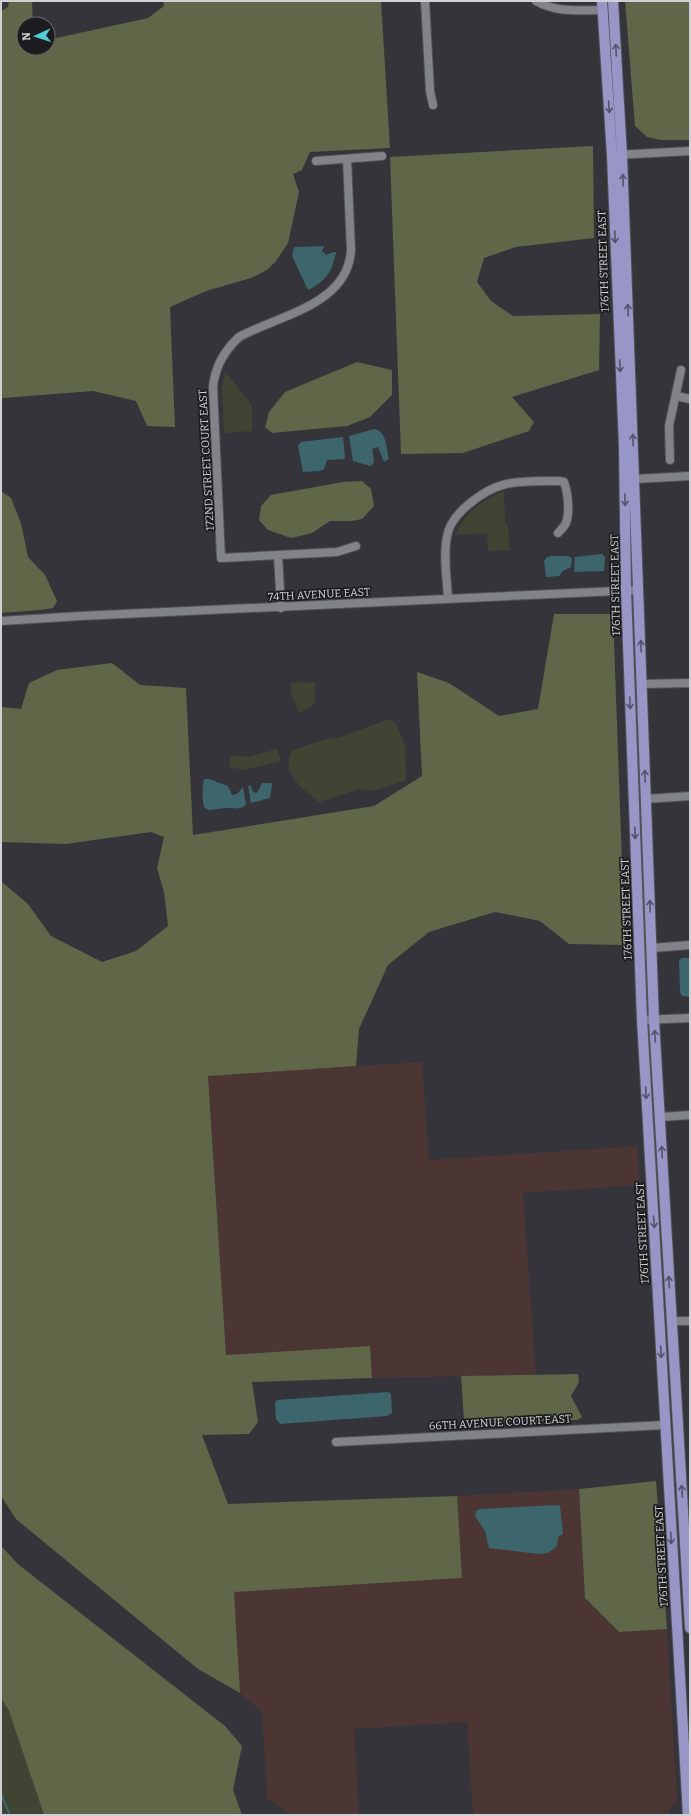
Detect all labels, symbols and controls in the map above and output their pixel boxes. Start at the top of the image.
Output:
north arrow [16,16,56,56]
text: N [20,31,33,41]
one-way arrow [612,44,620,57]
one-way arrow [605,100,612,113]
one-way arrow [619,174,627,187]
street label: 176TH STREET EAST [595,209,612,312]
one-way arrow [611,230,618,243]
one-way arrow [625,304,632,317]
one-way arrow [616,359,624,372]
street label: 172ND STREET COURT EAST [196,388,217,531]
one-way arrow [630,434,637,447]
one-way arrow [621,493,629,506]
street label: 176TH STREET EAST [608,533,623,636]
street label: 74TH AVENUE EAST [267,585,371,604]
one-way arrow [637,640,645,653]
one-way arrow [627,696,634,709]
one-way arrow [641,770,649,783]
one-way arrow [631,826,639,839]
street label: 176TH STREET EAST [618,857,635,960]
one-way arrow [646,900,654,913]
one-way arrow [652,1030,659,1043]
one-way arrow [642,1086,649,1099]
one-way arrow [658,1146,666,1159]
street label: 176TH STREET EAST [633,1181,652,1284]
one-way arrow [650,1215,657,1228]
one-way arrow [665,1276,673,1289]
one-way arrow [657,1345,665,1358]
street label: 66TH AVENUE COURT EAST [429,1412,572,1433]
one-way arrow [678,1485,685,1498]
street label: 176TH STREET EAST [652,1504,671,1607]
one-way arrow [668,1531,675,1544]

